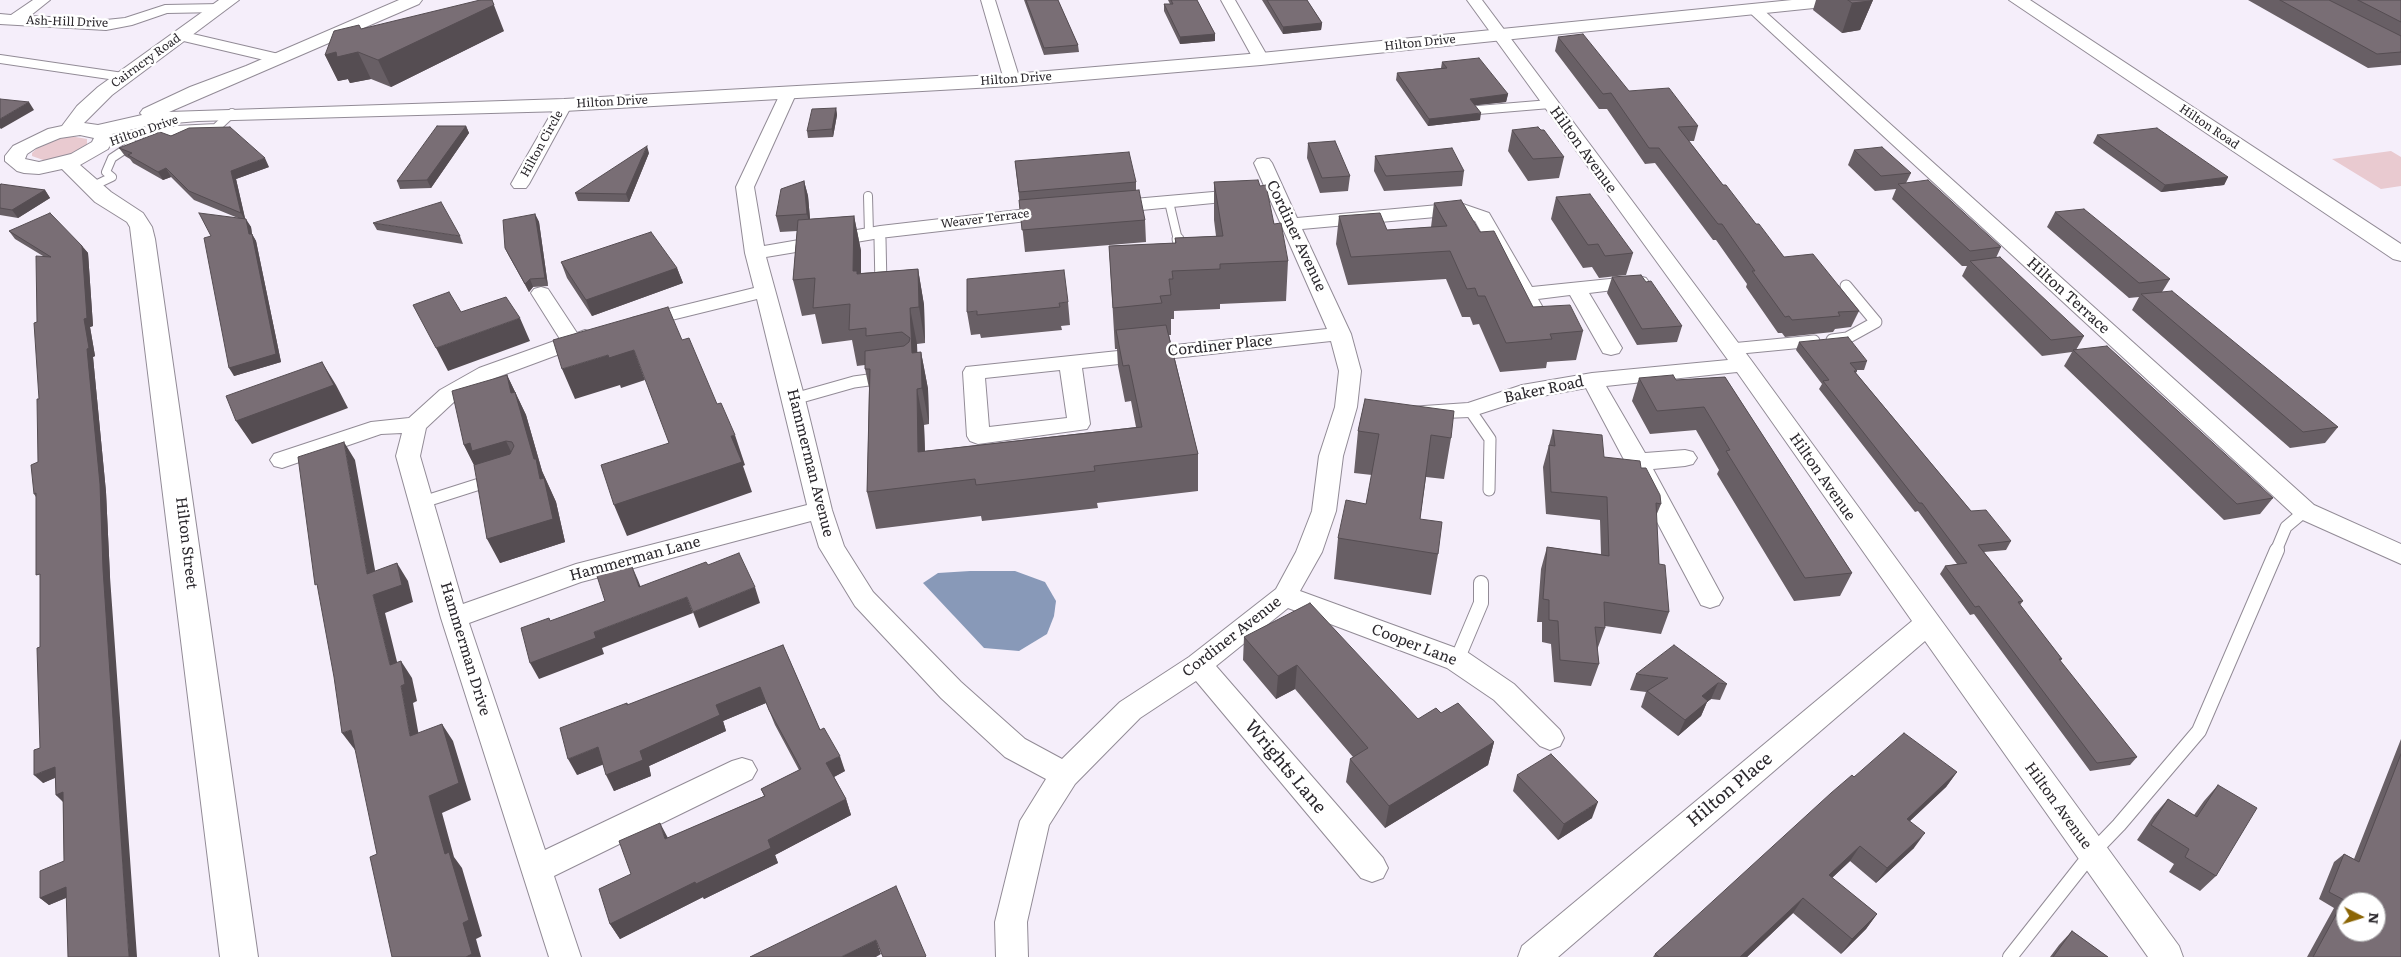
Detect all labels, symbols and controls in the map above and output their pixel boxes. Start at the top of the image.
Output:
street label: Ash-Hill Drive [26,13,108,31]
street label: Cairncry Road [108,31,184,91]
street label: Hilton Drive [1384,32,1456,54]
street label: Hilton Drive [980,69,1052,89]
street label: Hilton Drive [576,93,648,111]
street label: Hilton Road [2176,102,2242,152]
street label: Hilton Avenue [1546,103,1620,197]
street label: Hilton Circle [518,108,566,180]
street label: Hilton Drive [108,113,180,149]
street label: Cordiner Avenue [1262,178,1330,294]
street label: Weaver Terrace [940,206,1030,232]
street label: Hilton Terrace [2023,254,2113,338]
street label: Cordiner Place [1167,332,1273,360]
street label: Baker Road [1502,373,1586,407]
street label: Hammerman Avenue [783,387,837,539]
street label: Hilton Avenue [1785,430,1859,524]
street label: Hilton Street [171,496,201,590]
street label: Hammerman Lane [568,533,702,585]
street label: Hammerman Drive [436,580,494,718]
street label: Cordiner Avenue [1179,593,1285,681]
street label: Cooper Lane [1369,620,1459,670]
street label: Wrights Lane [1240,716,1330,818]
street label: Hilton Place [1683,748,1777,832]
street label: Hilton Avenue [2021,759,2095,853]
north arrow [2336,892,2386,942]
text: N [2364,911,2385,925]

